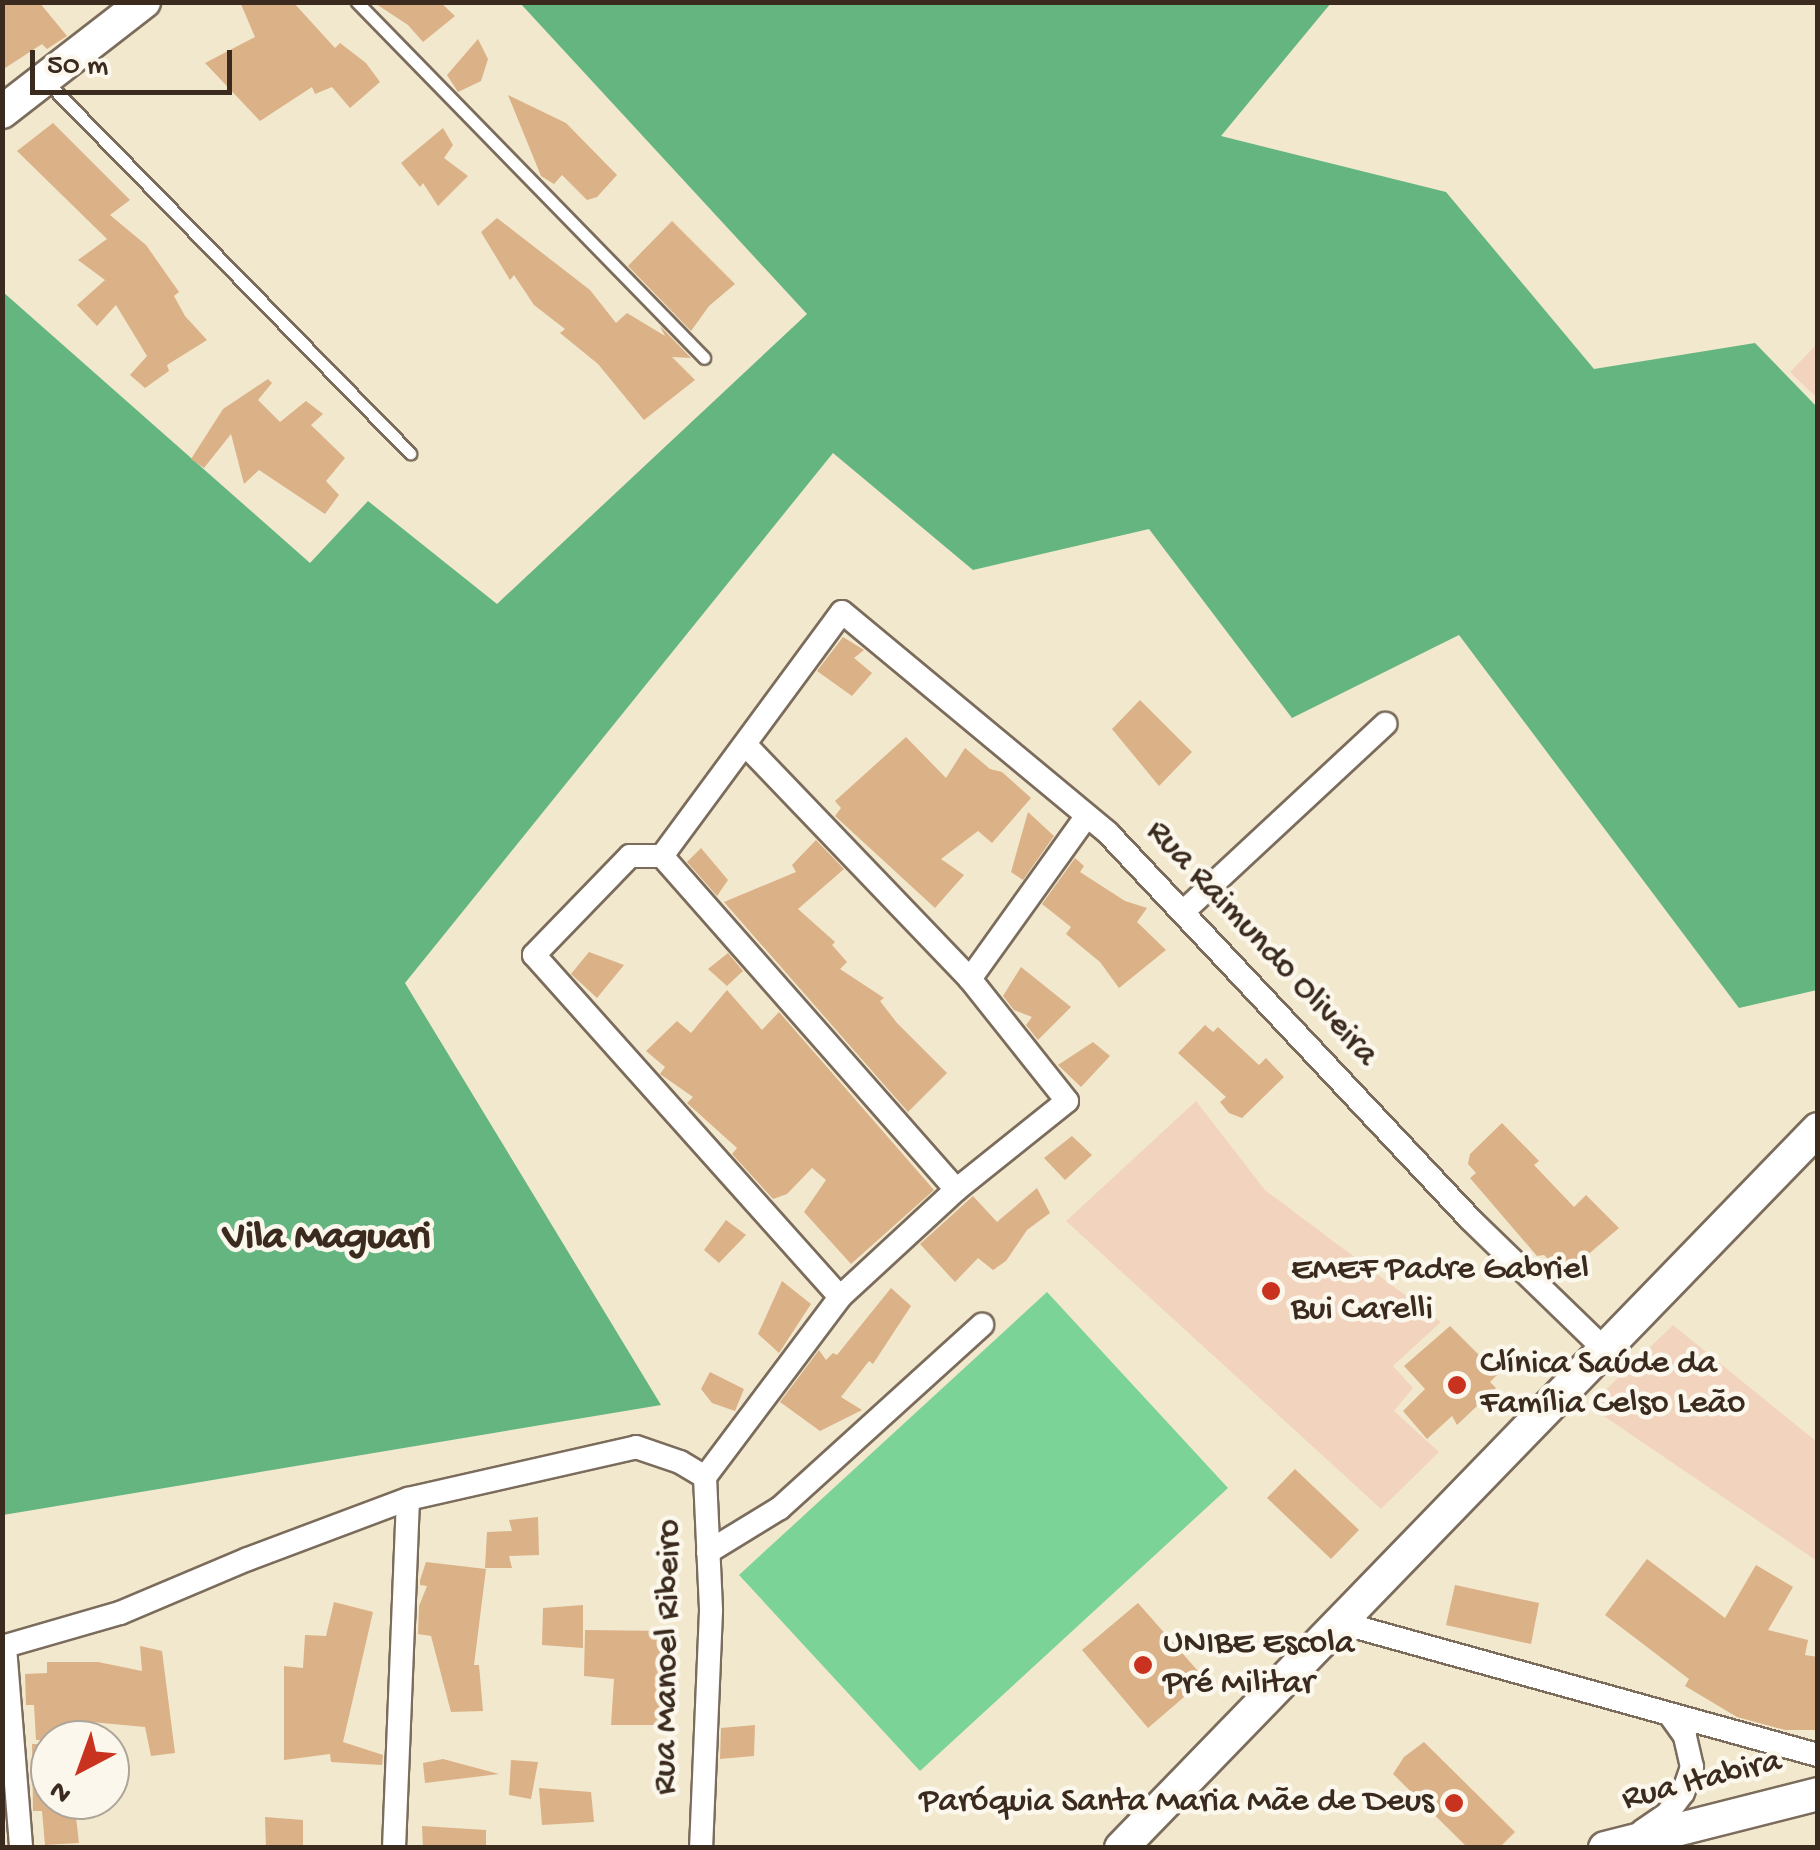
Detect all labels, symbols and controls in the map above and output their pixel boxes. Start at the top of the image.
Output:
scale bar [35,30,238,92]
text: 50 m [47,50,108,85]
street label: Rua Raimundo Oliveira [1136,812,1386,1076]
district label: Vila Maguari [223,1215,431,1263]
place label: EMEF Padre Gabriel Bui Carelli [1291,1250,1589,1332]
marker: EMEF Padre Gabriel Bui Carelli [1260,1280,1282,1302]
place label: Clínica Saúde da Família Celso Leão [1480,1344,1745,1426]
marker: Clínica Saúde da Família Celso Leão [1444,1372,1470,1398]
street label: Rua Manoel Ribeiro [646,1519,692,1795]
place label: UNIBE Escola Pré Militar [1163,1624,1354,1706]
marker: UNIBE Escola Pré Militar [1132,1654,1154,1676]
north arrow [30,1720,130,1820]
street label: Rua Itabira [1618,1742,1786,1822]
text: N [44,1773,79,1810]
place label: Paróquia Santa Maria Mãe de Deus [919,1782,1434,1824]
marker: Paróquia Santa Maria Mãe de Deus [1443,1792,1465,1814]

